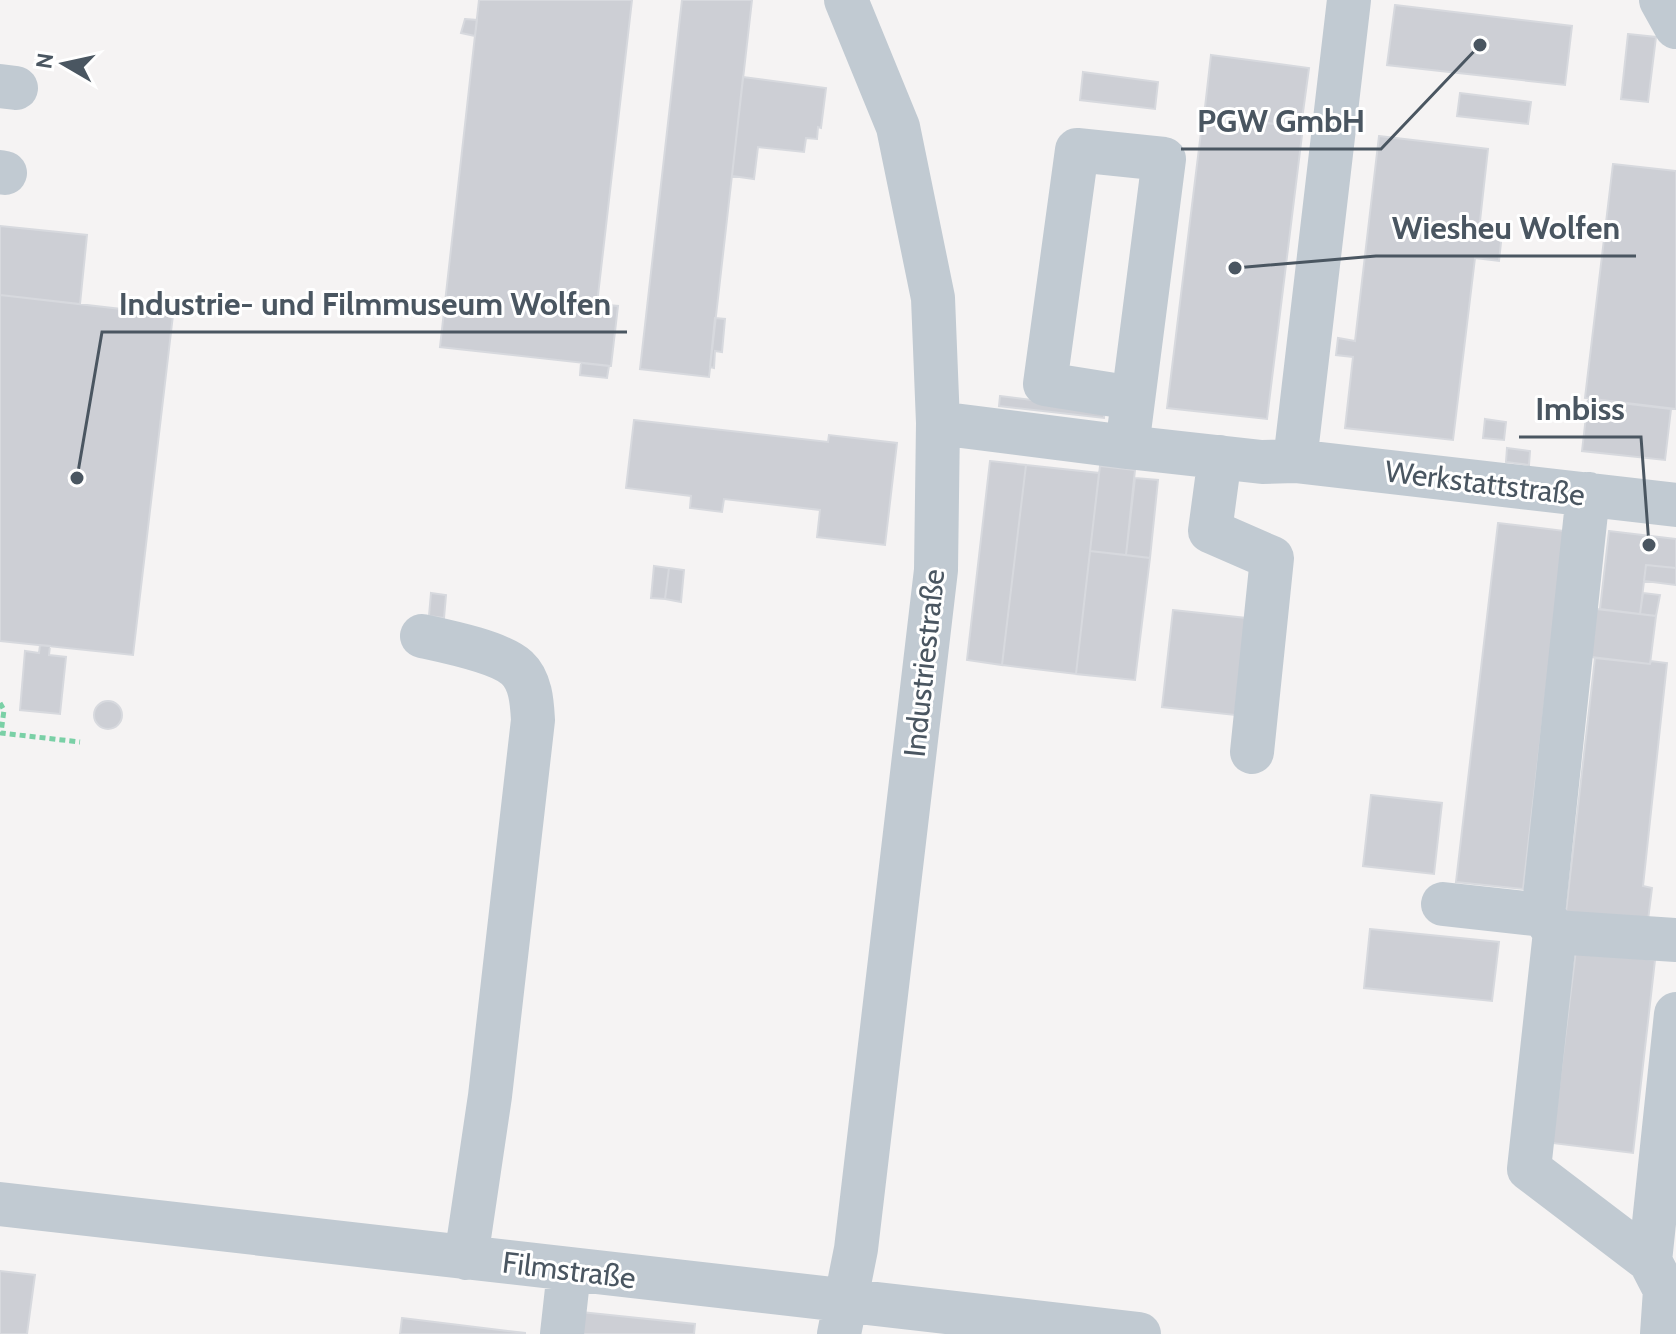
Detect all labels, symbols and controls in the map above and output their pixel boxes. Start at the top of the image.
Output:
north arrow [24,24,104,104]
text: N [30,51,59,71]
callout: PGW GmbH [1181,93,1381,149]
text: PGW GmbH [1197,101,1365,140]
callout: Wiesheu Wolfen [1376,200,1636,256]
text: Wiesheu Wolfen [1392,208,1620,247]
callout: Industrie- und Filmmuseum Wolfen [102,276,627,332]
text: Industrie- und Filmmuseum Wolfen [119,284,611,323]
callout: Imbiss [1519,381,1641,437]
text: Imbiss [1535,389,1625,428]
street label: Werkstattstraße [1383,452,1587,514]
street label: Industriestraße [896,567,952,759]
street label: Filmstraße [500,1243,638,1297]

